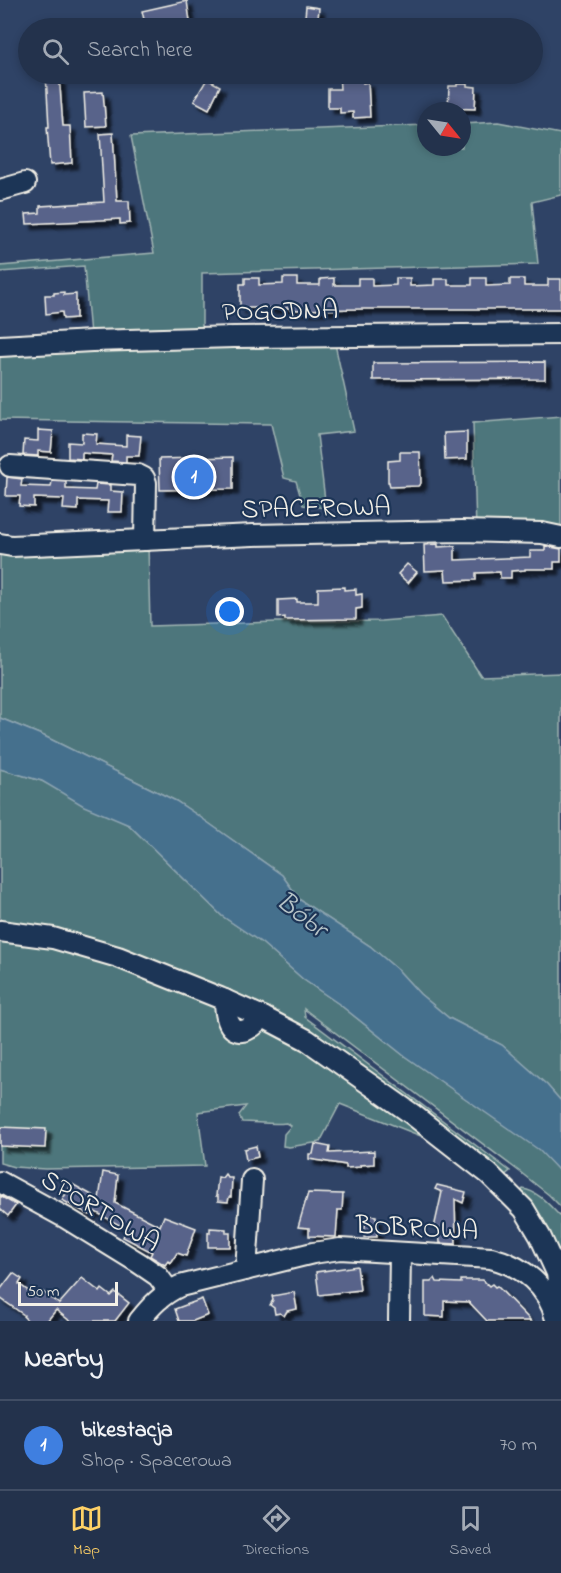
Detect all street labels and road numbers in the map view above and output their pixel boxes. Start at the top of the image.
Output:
street label: POGODNA [221,292,339,333]
street label: SPACEROWA [241,489,391,530]
street label: SPORTOWA [33,1161,167,1263]
street label: BOBROWA [354,1207,479,1252]

